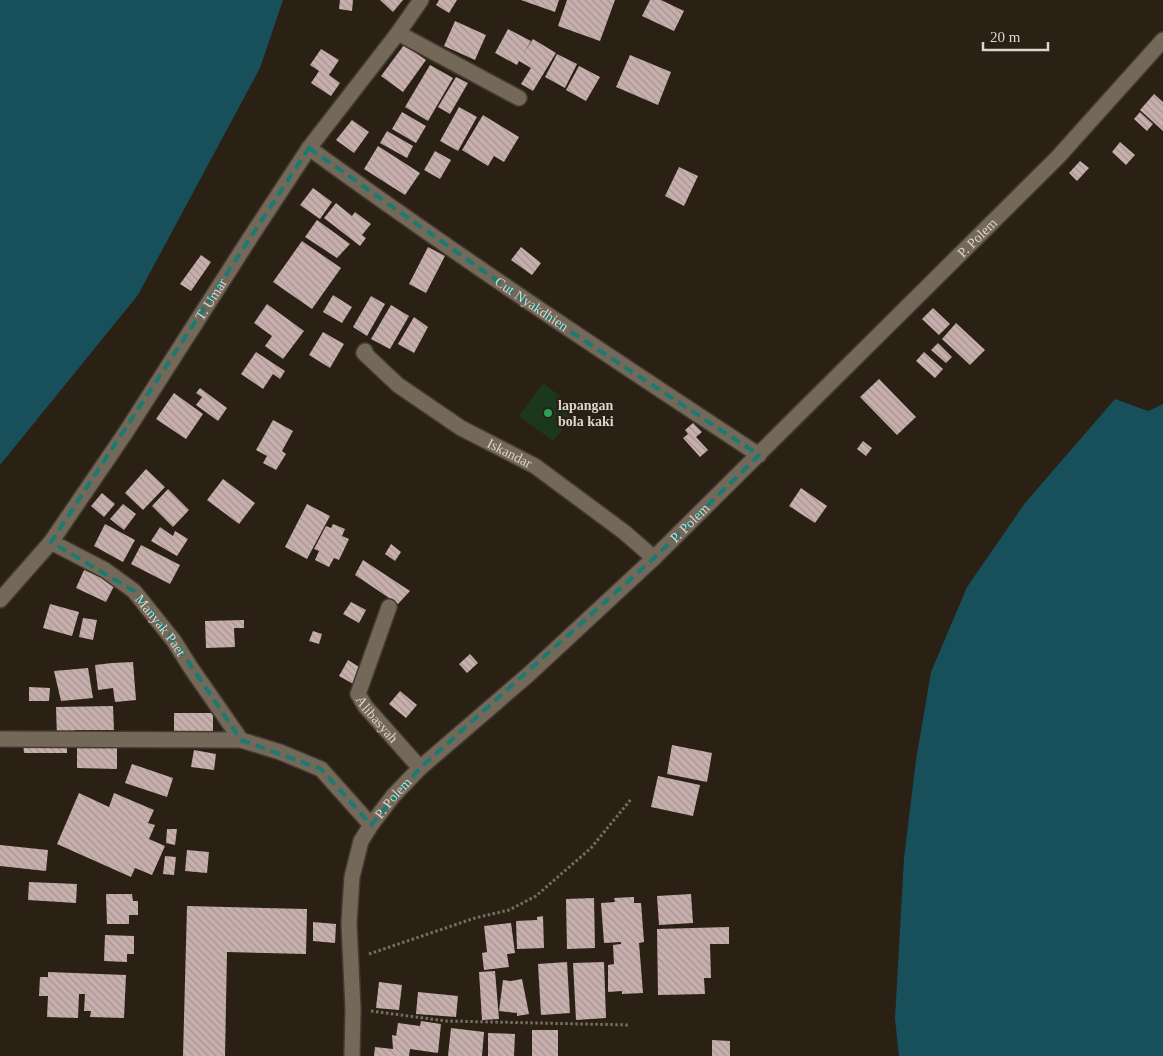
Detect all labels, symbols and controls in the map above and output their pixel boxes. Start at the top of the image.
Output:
scale bar [983,20,1048,52]
text: 20 m [990,29,1021,45]
street label: P. Polem [954,215,1000,260]
street label: Cut Nyakdhien [492,274,571,334]
street label: T. Umar [192,275,230,323]
place label: lapangan bola kaki [558,398,614,429]
marker: lapangan bola kaki [542,407,554,419]
street label: Iskandar [485,435,535,471]
street label: P. Polem [667,500,712,545]
street label: Manyak Paet [132,591,189,659]
street label: Alibasyah [353,693,401,745]
street label: P. Polem [371,774,414,821]

